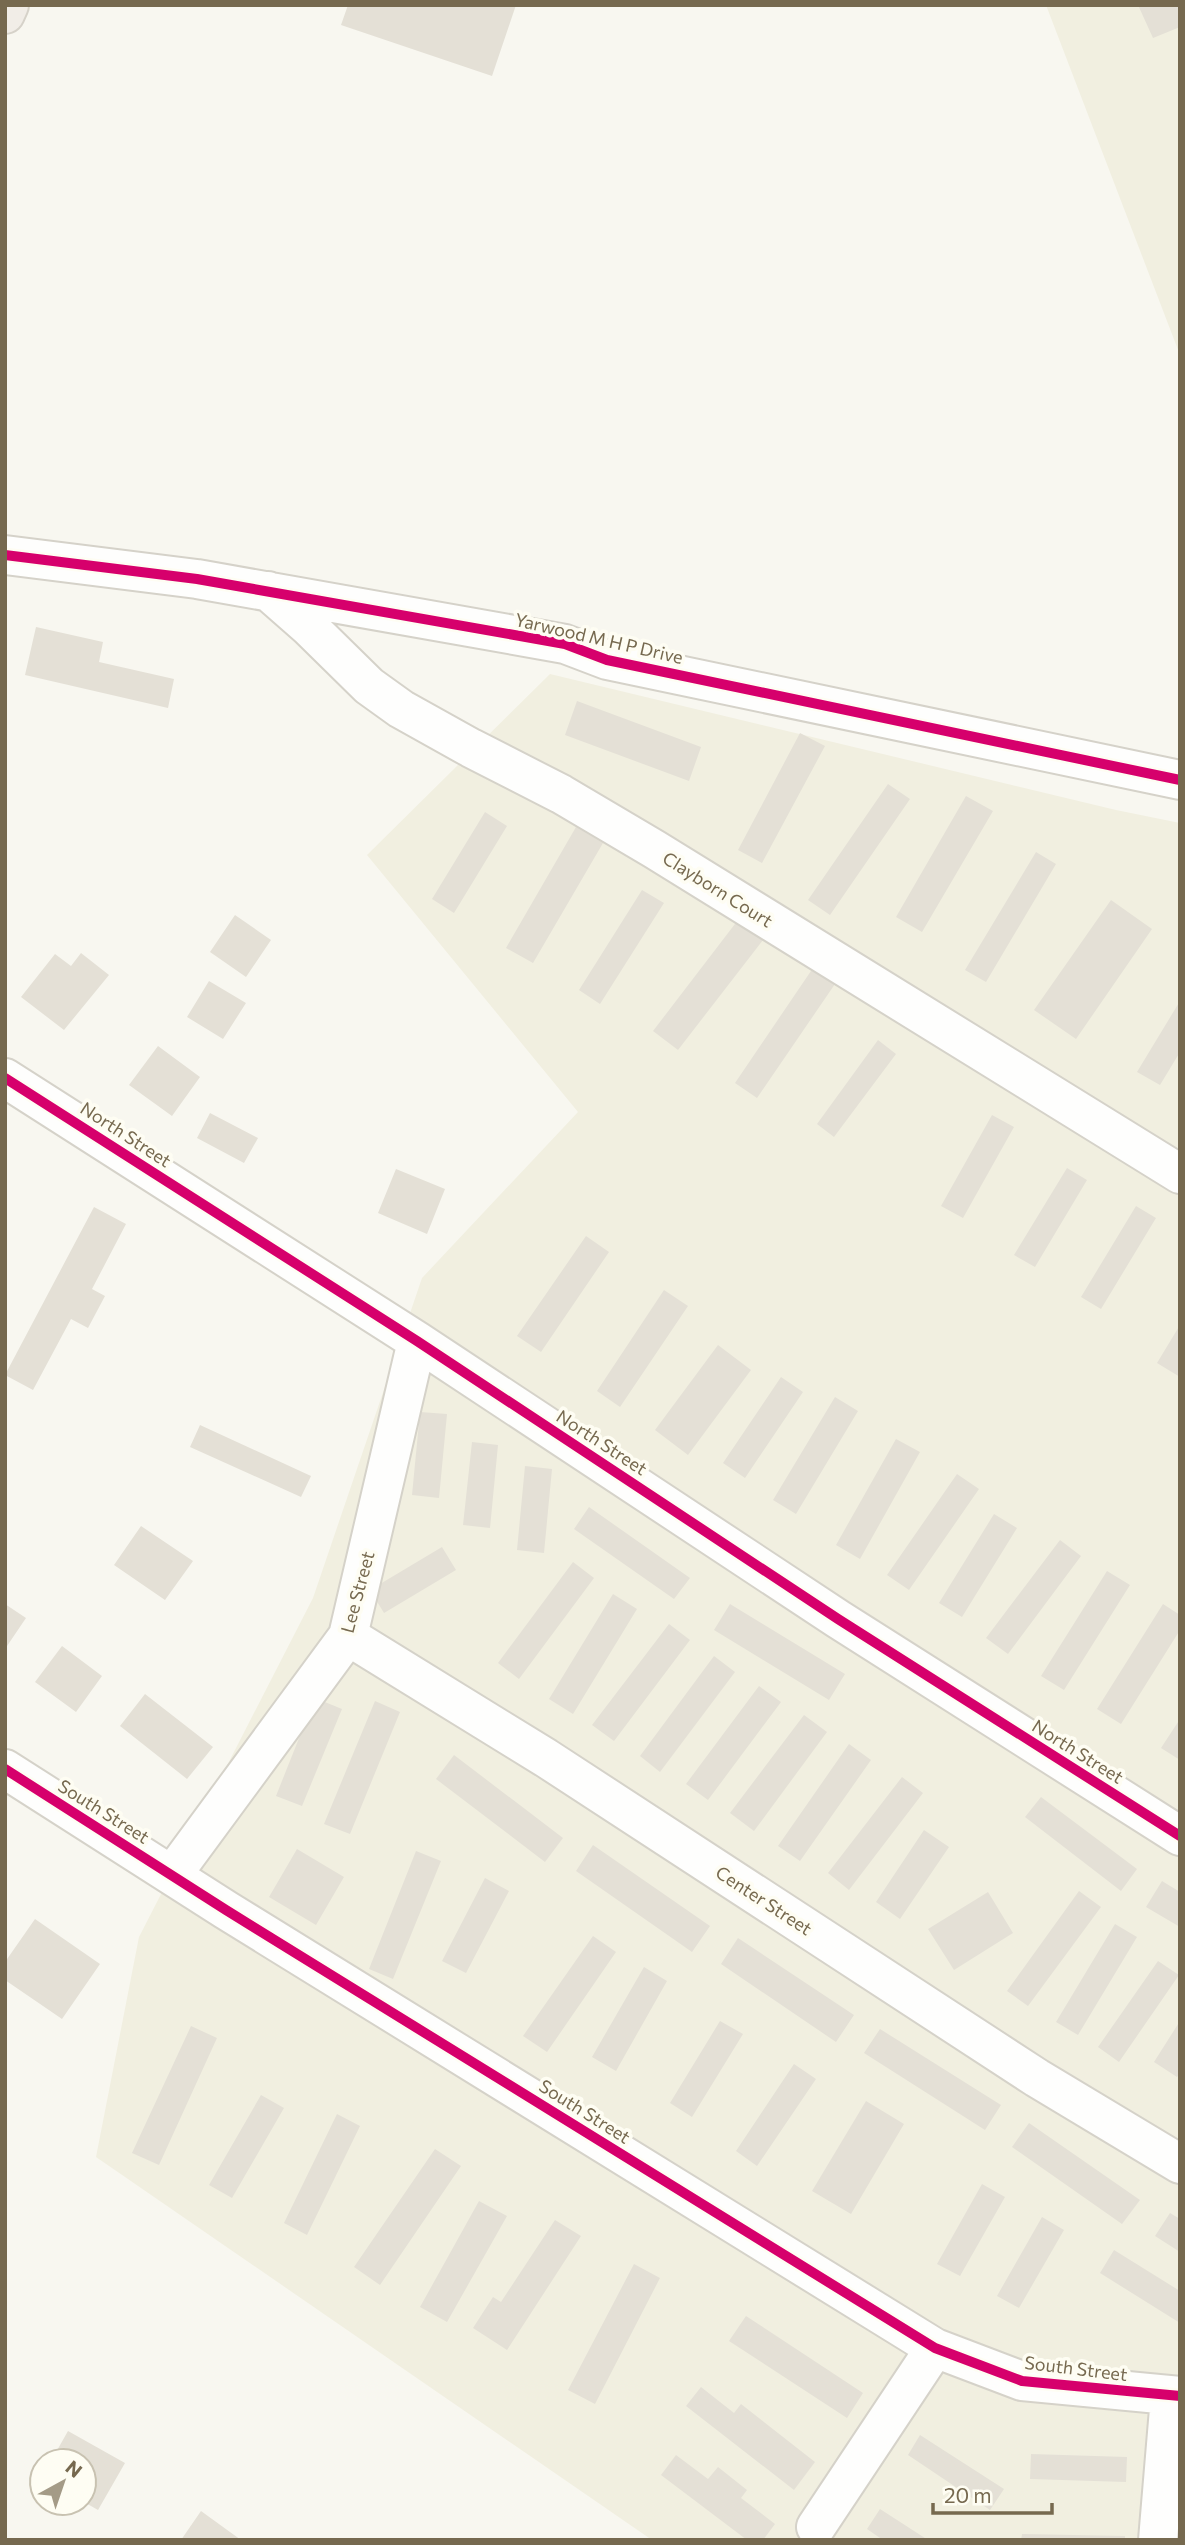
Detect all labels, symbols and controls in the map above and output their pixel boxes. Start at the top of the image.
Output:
street label: Yarwood M H P Drive [513,608,685,668]
street label: Clayborn Court [659,846,777,932]
street label: North Street [77,1097,175,1171]
street label: North Street [553,1405,651,1479]
street label: Lee Street [336,1549,378,1635]
street label: North Street [1028,1714,1128,1788]
street label: South Street [54,1774,154,1848]
street label: Center Street [712,1861,816,1939]
street label: South Street [535,2074,635,2148]
street label: South Street [1023,2351,1129,2385]
north arrow [28,2447,98,2517]
text: N [61,2455,87,2482]
scale bar [933,2472,1052,2516]
text: 20 m [944,2482,992,2507]

